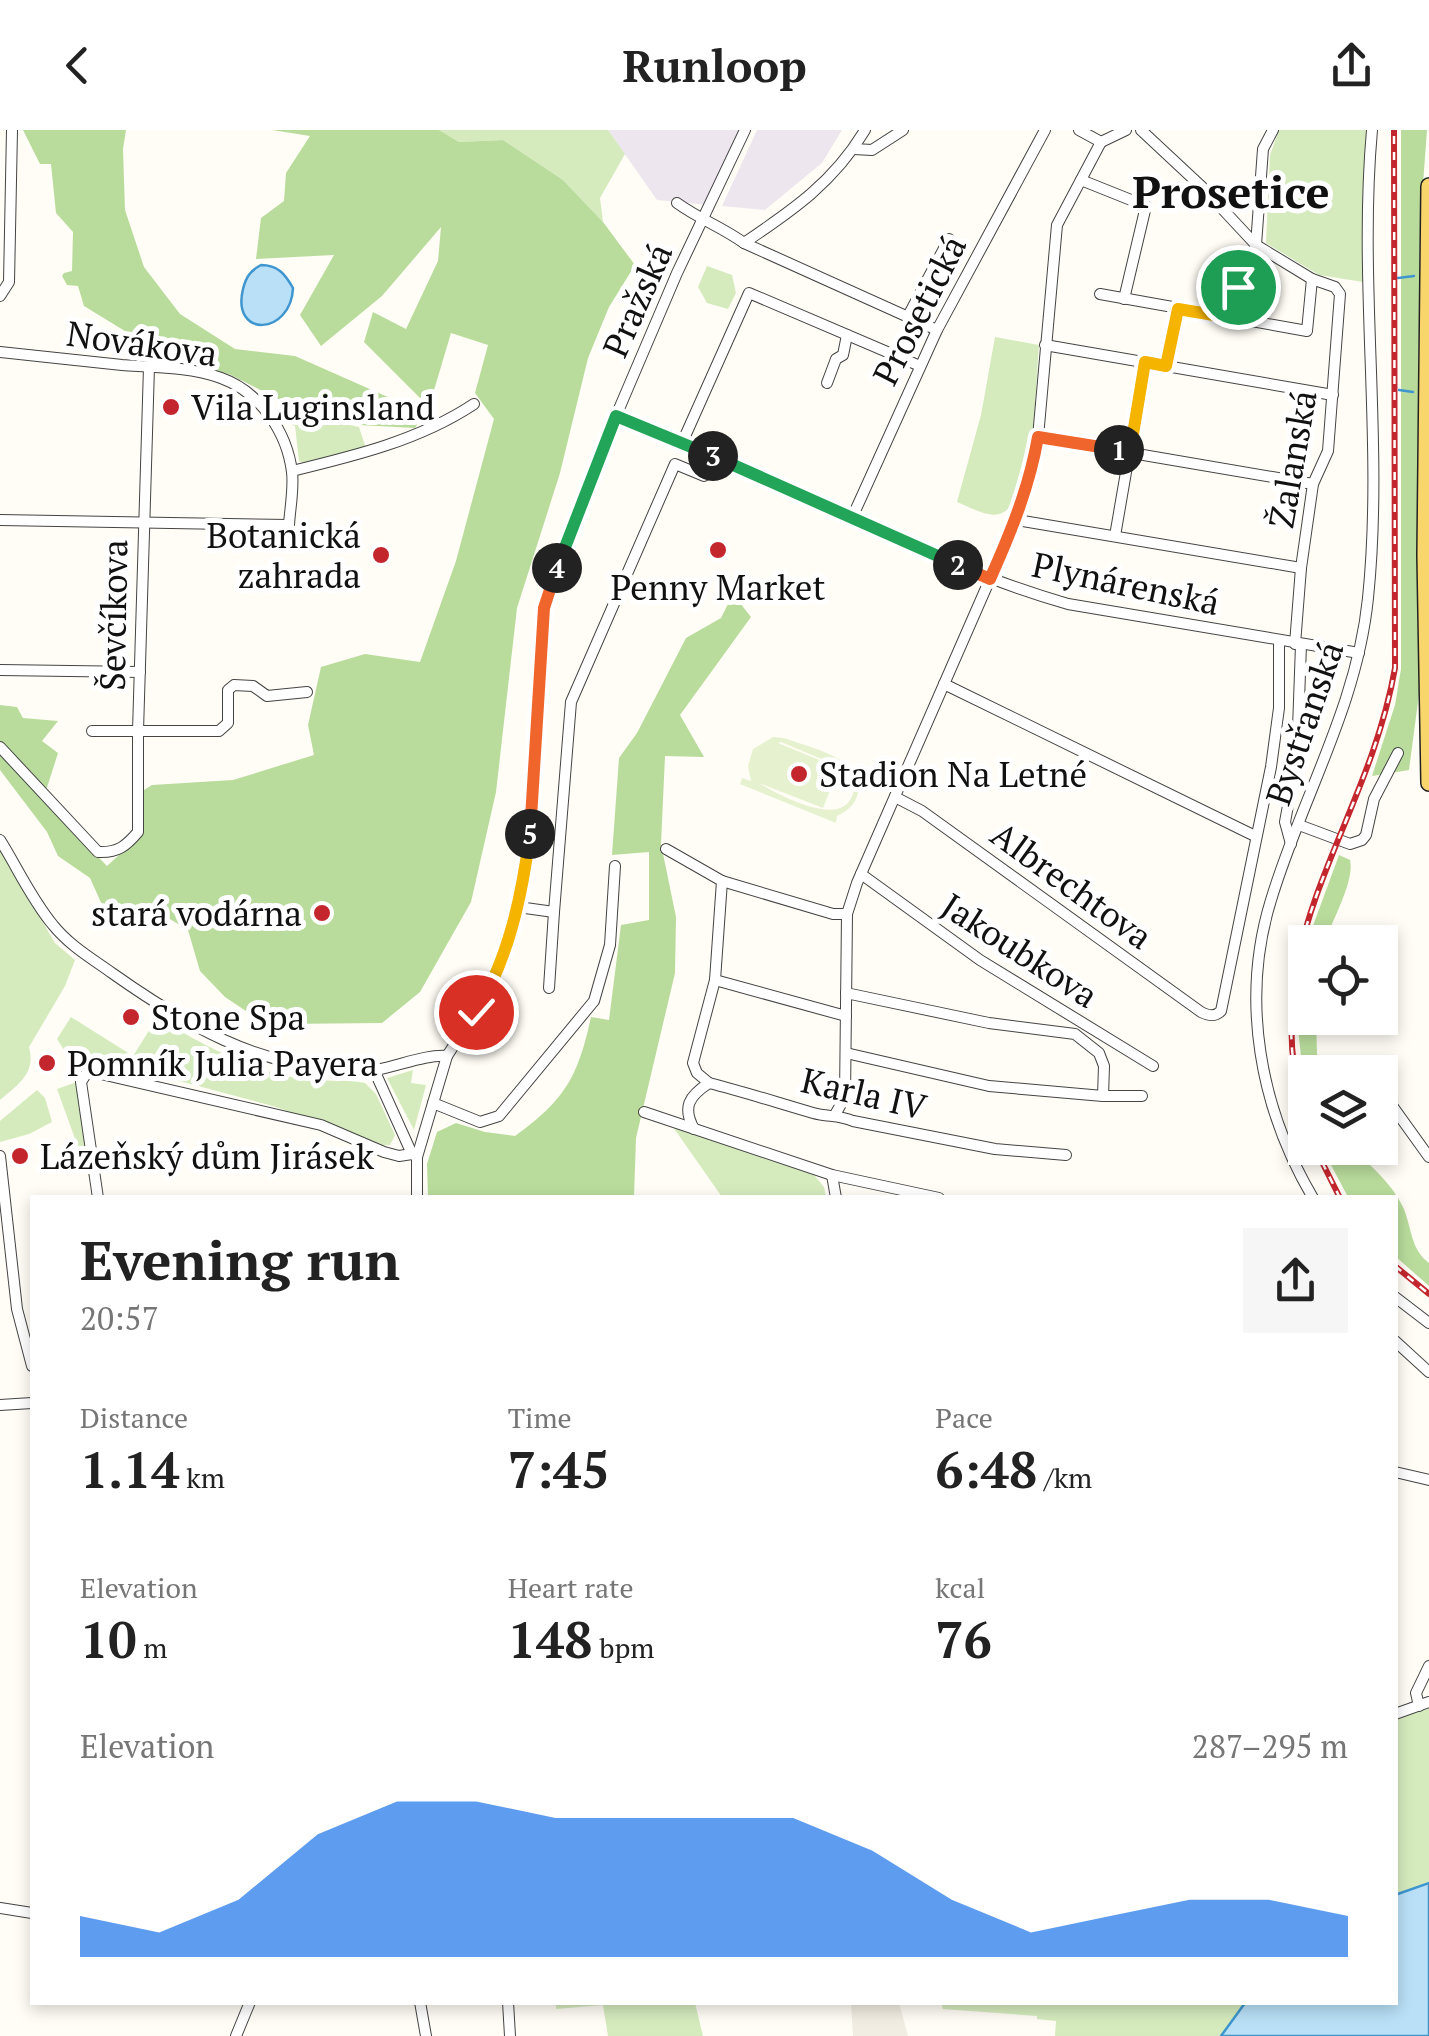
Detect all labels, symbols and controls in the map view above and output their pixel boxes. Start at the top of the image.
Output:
text: Runloop [622,35,807,95]
icon: back [50,38,105,93]
icon: share [1324,38,1379,93]
district label: Prosetice [1132,161,1330,221]
street label: Prosetická [862,227,976,393]
street label: Pražská [592,236,682,364]
pin [1196,245,1281,330]
icon: arrive [1211,260,1266,315]
street label: Novákova [64,310,220,376]
place label: Vila Luginsland [191,384,435,430]
street label: Žalanská [1257,387,1327,531]
marker: Vila Luginsland [160,396,182,418]
pin: 1 [1094,425,1144,475]
pin: 3 [688,431,738,481]
text: 1 [1111,431,1127,468]
text: 3 [705,437,721,474]
place label: Botanická zahrada [206,512,361,598]
street label: Ševčíkova [89,539,137,691]
marker: Penny Market [707,539,729,561]
pin: 2 [933,540,983,590]
street label: Plynárenská [1028,541,1224,625]
pin: 4 [532,543,582,593]
marker: Botanická zahrada [370,544,392,566]
text: 2 [950,546,966,583]
text: 4 [549,549,565,586]
place label: Penny Market [611,564,825,610]
street label: Bystřanská [1255,635,1353,811]
place label: Stadion Na Letné [819,751,1087,797]
marker: Stadion Na Letné [788,763,810,785]
pin: 5 [505,809,555,859]
street label: Albrechtova [982,811,1162,959]
text: 5 [522,815,538,852]
street label: Jakoubkova [933,882,1107,1018]
place label: stará vodárna [91,890,302,936]
marker: stará vodárna [311,902,333,924]
map controls [1288,925,1398,1165]
button: locate [1288,925,1398,1035]
pin [434,970,519,1055]
icon: check [449,985,504,1040]
place label: Stone Spa [151,994,305,1040]
marker: Stone Spa [120,1006,142,1028]
place label: Pomník Julia Payera [67,1040,378,1086]
marker: Pomník Julia Payera [36,1052,58,1074]
button: layers [1288,1055,1398,1165]
street label: Karla IV [797,1056,931,1130]
place label: Lázeňský dům Jirásek [40,1133,375,1179]
marker: Lázeňský dům Jirásek [9,1145,31,1167]
text: Evening run [80,1223,400,1296]
button: share [1243,1228,1348,1333]
text: 20:57 [80,1297,159,1339]
text: Distance [80,1399,188,1436]
text: Time [508,1399,572,1436]
text: Pace [935,1399,993,1436]
text: 1.14 [80,1436,180,1502]
text: 7:45 [508,1436,610,1502]
text: 6:48 [935,1436,1037,1502]
text: km [180,1459,225,1496]
text: /km [1037,1459,1092,1496]
text: Elevation [80,1569,198,1606]
text: Heart rate [508,1569,634,1606]
text: kcal [935,1569,985,1606]
text: 10 [80,1606,137,1672]
text: 148 [508,1606,592,1672]
text: 76 [935,1606,992,1672]
text: m [137,1629,167,1666]
text: bpm [592,1629,654,1666]
text: Elevation [80,1725,214,1767]
text: 287–295 m [1192,1725,1348,1767]

